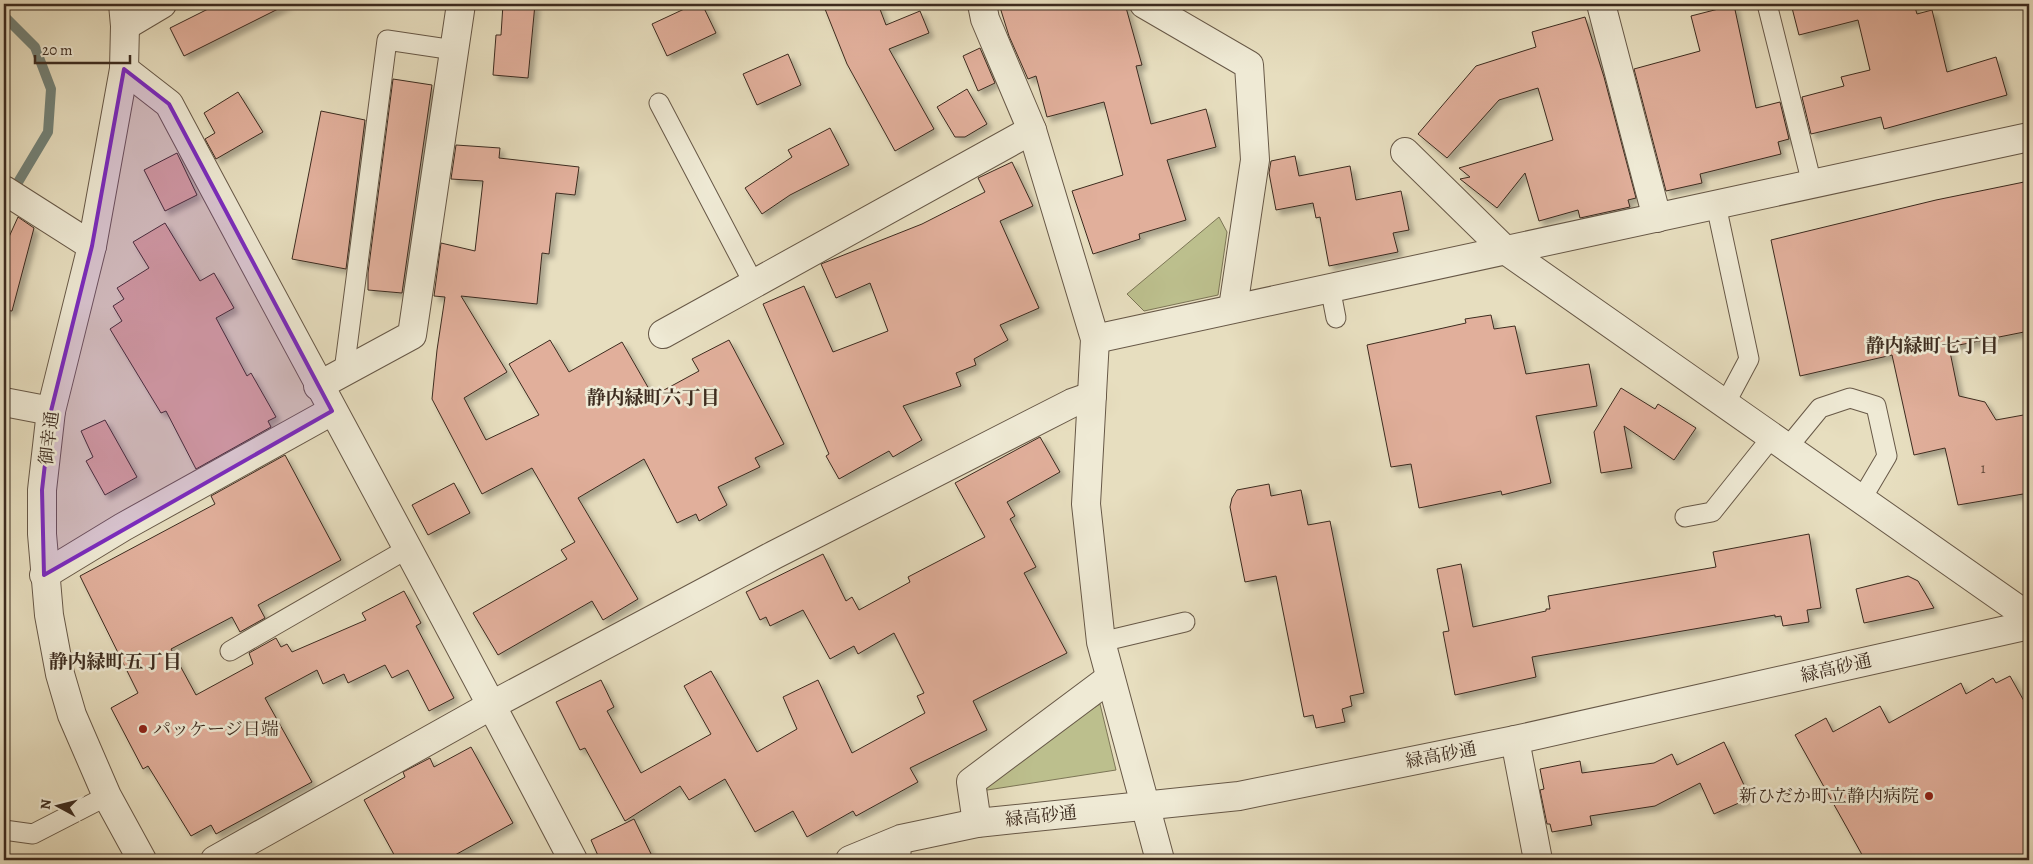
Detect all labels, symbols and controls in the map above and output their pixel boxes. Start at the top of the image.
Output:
scale bar [35,32,130,64]
text: 20 m [42,40,73,60]
district label: 静内緑町七丁目 [1865,333,1999,359]
district label: 静内緑町六丁目 [586,385,720,411]
street label: 御幸通 [34,410,64,466]
house number: 1 [1980,458,1986,478]
street label: 緑高砂通 [1798,648,1874,688]
district label: 静内緑町五丁目 [48,649,182,675]
place label: パッケージ日端 [153,717,279,741]
marker: パッケージ日端 [137,723,149,735]
street label: 緑高砂通 [1403,736,1479,774]
north arrow [32,782,82,832]
place label: 新ひだか町立静内病院 [1739,784,1919,808]
marker: 新ひだか町立静内病院 [1923,790,1935,802]
text: N [36,798,56,811]
street label: 緑高砂通 [1004,800,1078,832]

